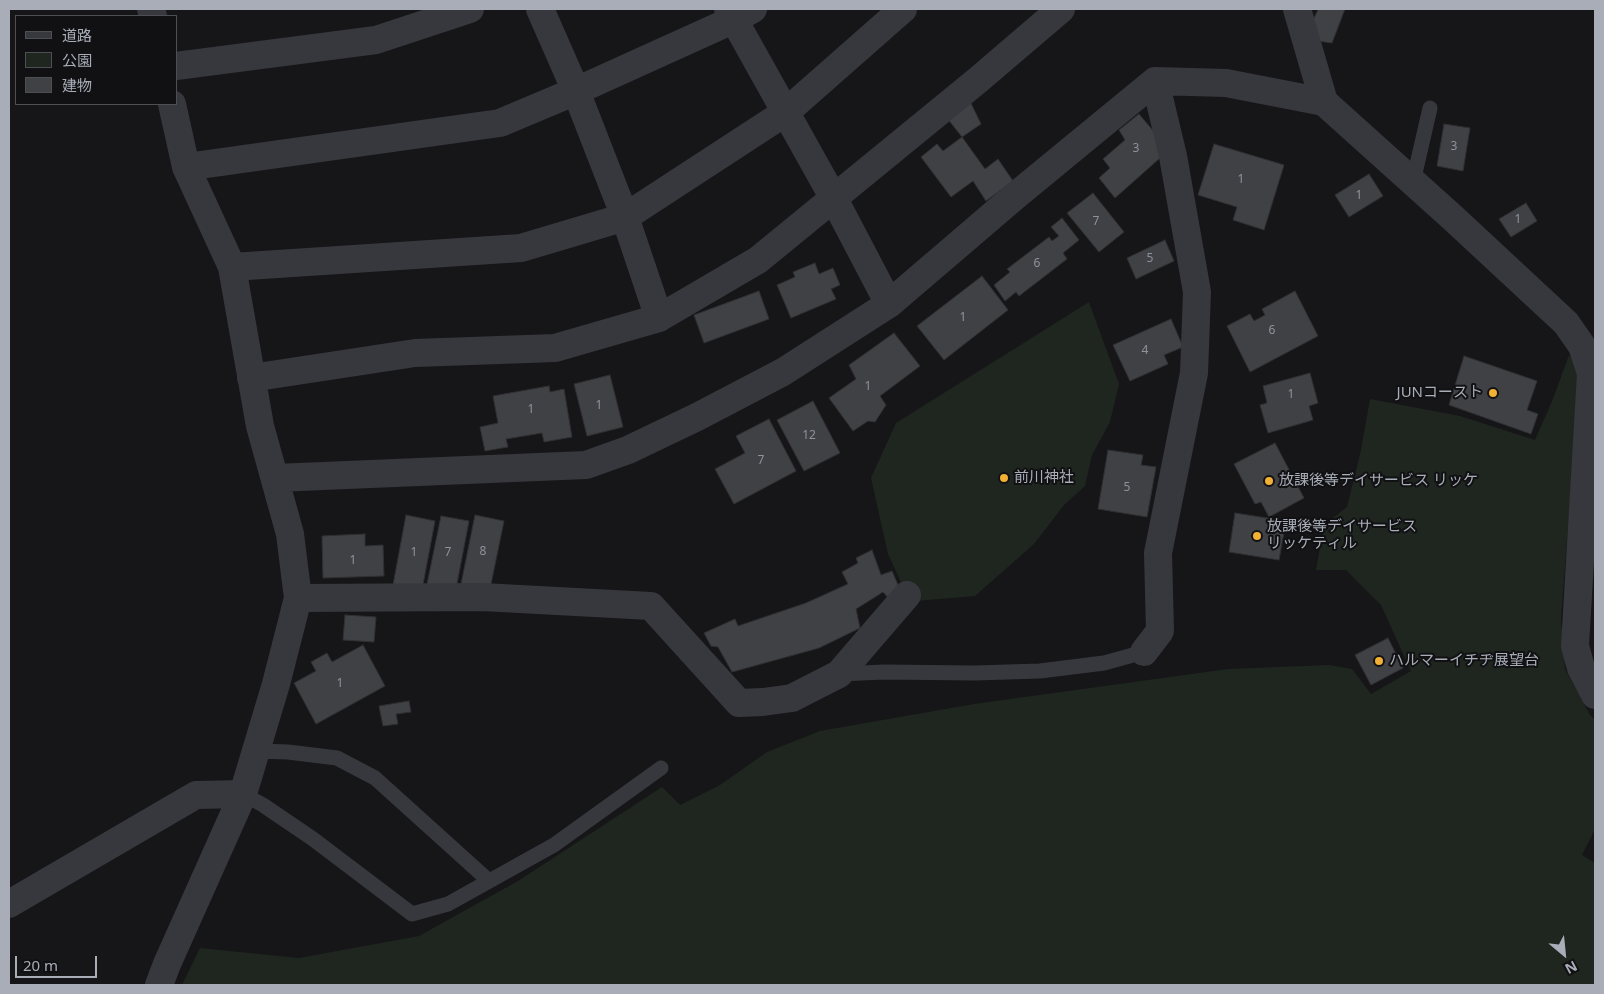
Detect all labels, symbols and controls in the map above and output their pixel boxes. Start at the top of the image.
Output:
legend [15,15,178,105]
text: 道路 [62,25,92,45]
text: 公園 [62,50,92,70]
text: 建物 [62,75,92,95]
house number: 3 [1451,140,1457,154]
house number: 3 [1133,142,1139,156]
house number: 1 [1238,173,1244,187]
house number: 1 [1356,189,1362,203]
house number: 1 [1515,213,1521,227]
house number: 7 [1093,215,1099,229]
house number: 5 [1147,252,1153,266]
house number: 6 [1034,257,1040,271]
house number: 1 [960,311,966,325]
house number: 6 [1269,324,1275,338]
house number: 4 [1142,344,1148,358]
house number: 1 [865,380,871,394]
place label: JUNコースト [1397,384,1483,402]
marker: JUNコースト [1487,387,1499,399]
house number: 1 [1288,388,1294,402]
house number: 1 [596,399,602,413]
house number: 1 [528,403,534,417]
house number: 12 [802,429,816,443]
house number: 7 [758,454,764,468]
place label: 前川神社 [1014,469,1074,487]
marker: 前川神社 [998,472,1010,484]
place label: 放課後等デイサービス リッケ [1279,472,1478,490]
marker: 放課後等デイサービス リッケ [1263,475,1275,487]
house number: 5 [1124,481,1130,495]
place label: 放課後等デイサービス リッケティル [1267,518,1417,553]
marker: 放課後等デイサービス リッケティル [1251,530,1263,542]
house number: 8 [480,545,486,559]
house number: 1 [411,546,417,560]
house number: 7 [445,546,451,560]
house number: 1 [350,554,356,568]
place label: ハルマーイチヂ展望台 [1389,652,1539,670]
marker: ハルマーイチヂ展望台 [1373,655,1385,667]
house number: 1 [337,677,343,691]
north arrow [1539,929,1589,979]
scale bar [18,946,100,978]
text: 20 m [23,955,58,975]
text: N [1562,957,1581,979]

